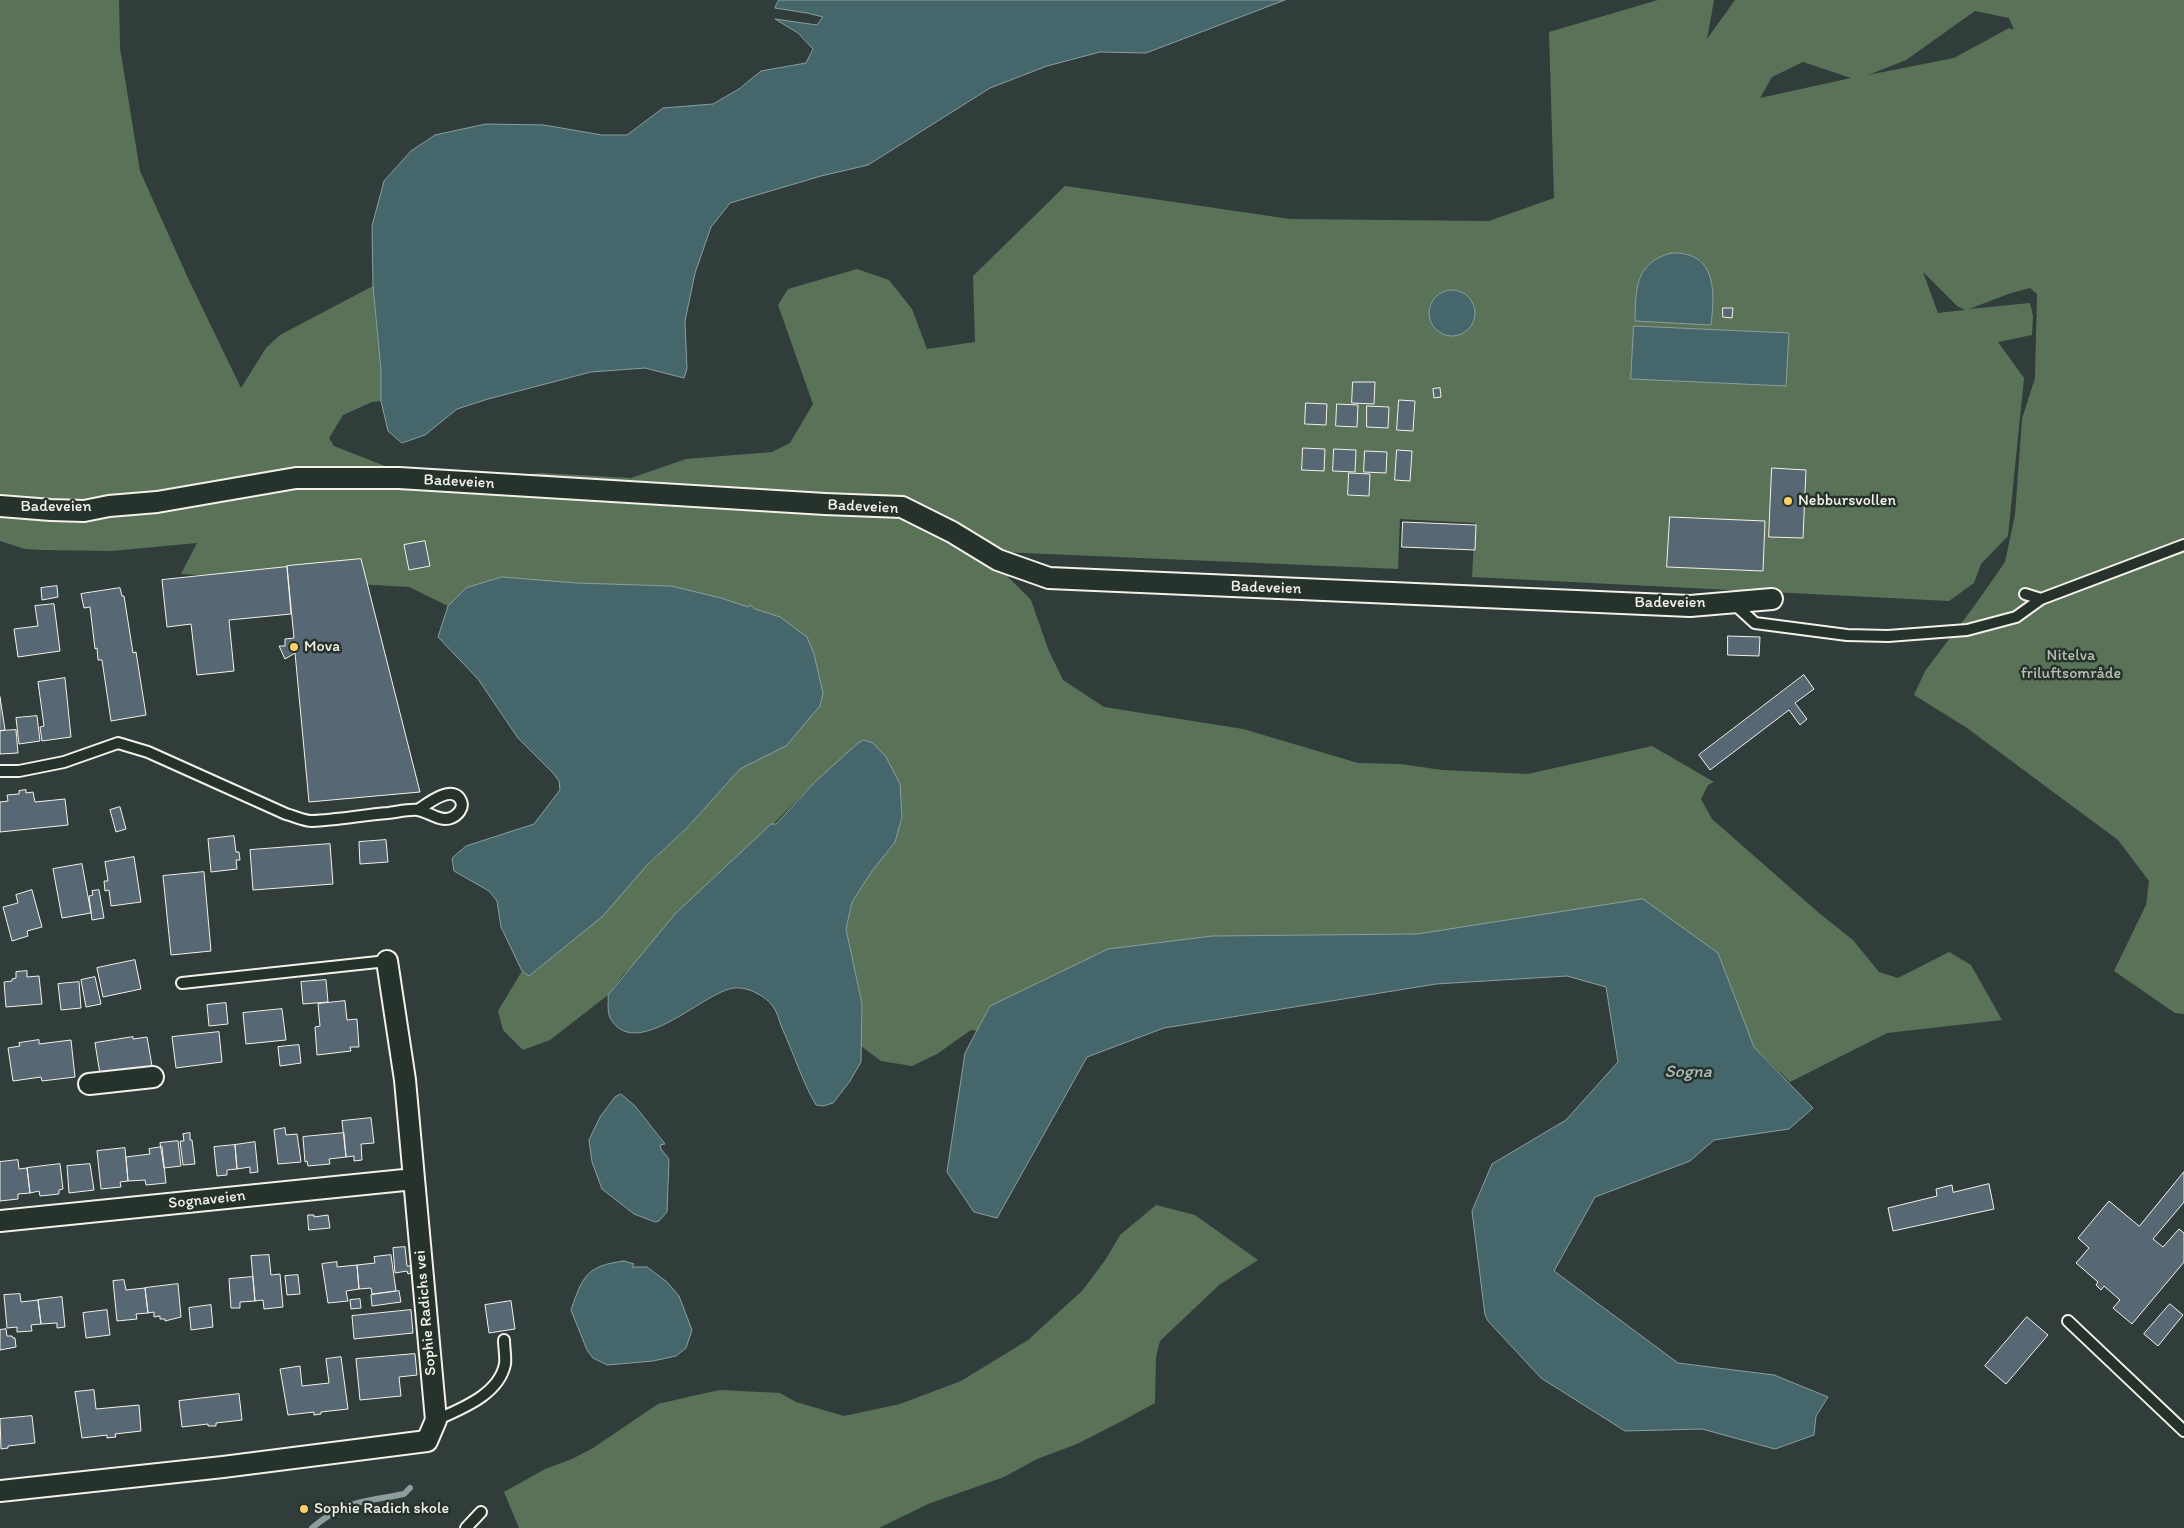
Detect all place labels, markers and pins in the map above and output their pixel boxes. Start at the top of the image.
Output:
place label: Nebbursvollen [1798,491,1896,511]
marker: Nebbursvollen [1782,495,1794,507]
place label: Mova [304,637,340,657]
marker: Mova [288,641,300,653]
place label: Sophie Radich skole [314,1499,449,1519]
marker: Sophie Radich skole [298,1503,310,1515]

